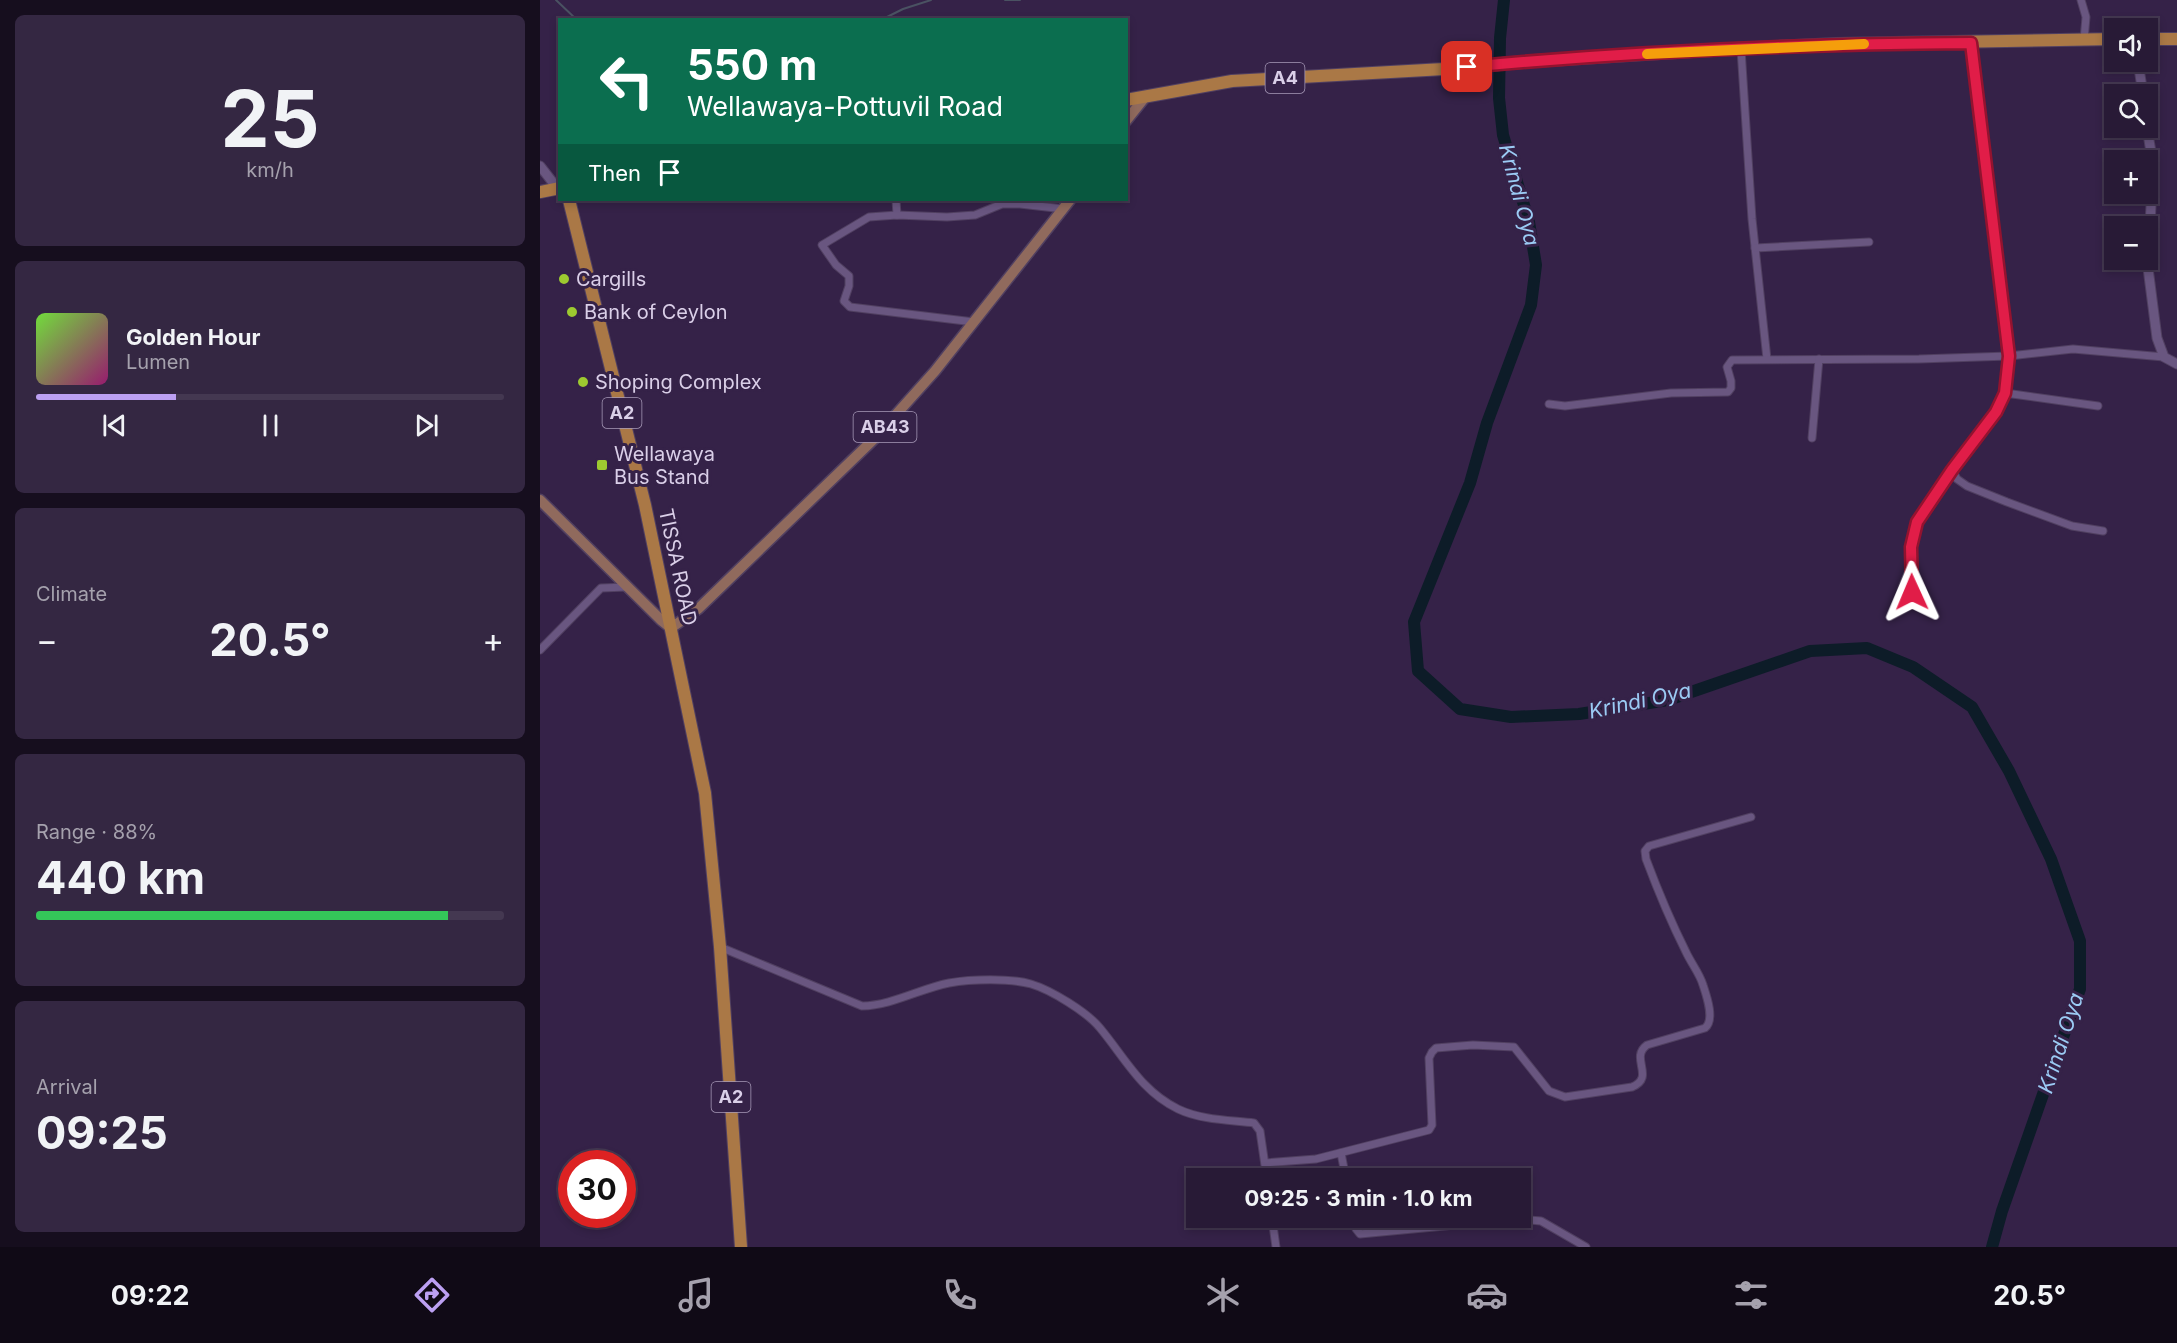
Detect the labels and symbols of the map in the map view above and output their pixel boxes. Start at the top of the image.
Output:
pin [1441,41,1492,92]
road number: A4 [1266,63,1304,93]
water label: Krindi Oya [1494,141,1545,248]
place label: Cargills [576,267,646,291]
marker: Cargills [557,272,571,286]
place label: Bank of Ceylon [584,300,728,324]
marker: Bank of Ceylon [565,305,579,319]
place label: Shoping Complex [595,370,762,394]
marker: Shoping Complex [576,375,590,389]
road number: A2 [602,398,641,428]
road number: AB43 [854,412,916,442]
place label: Wellawaya Bus Stand [614,442,715,489]
marker: Wellawaya Bus Stand [595,458,609,472]
street label: TISSA ROAD [654,506,702,628]
position arrow [1880,560,1944,624]
water label: Krindi Oya [1586,677,1694,724]
water label: Krindi Oya [2033,989,2089,1096]
road number: A2 [712,1082,750,1112]
speed limit sign: 30 [558,1150,636,1228]

